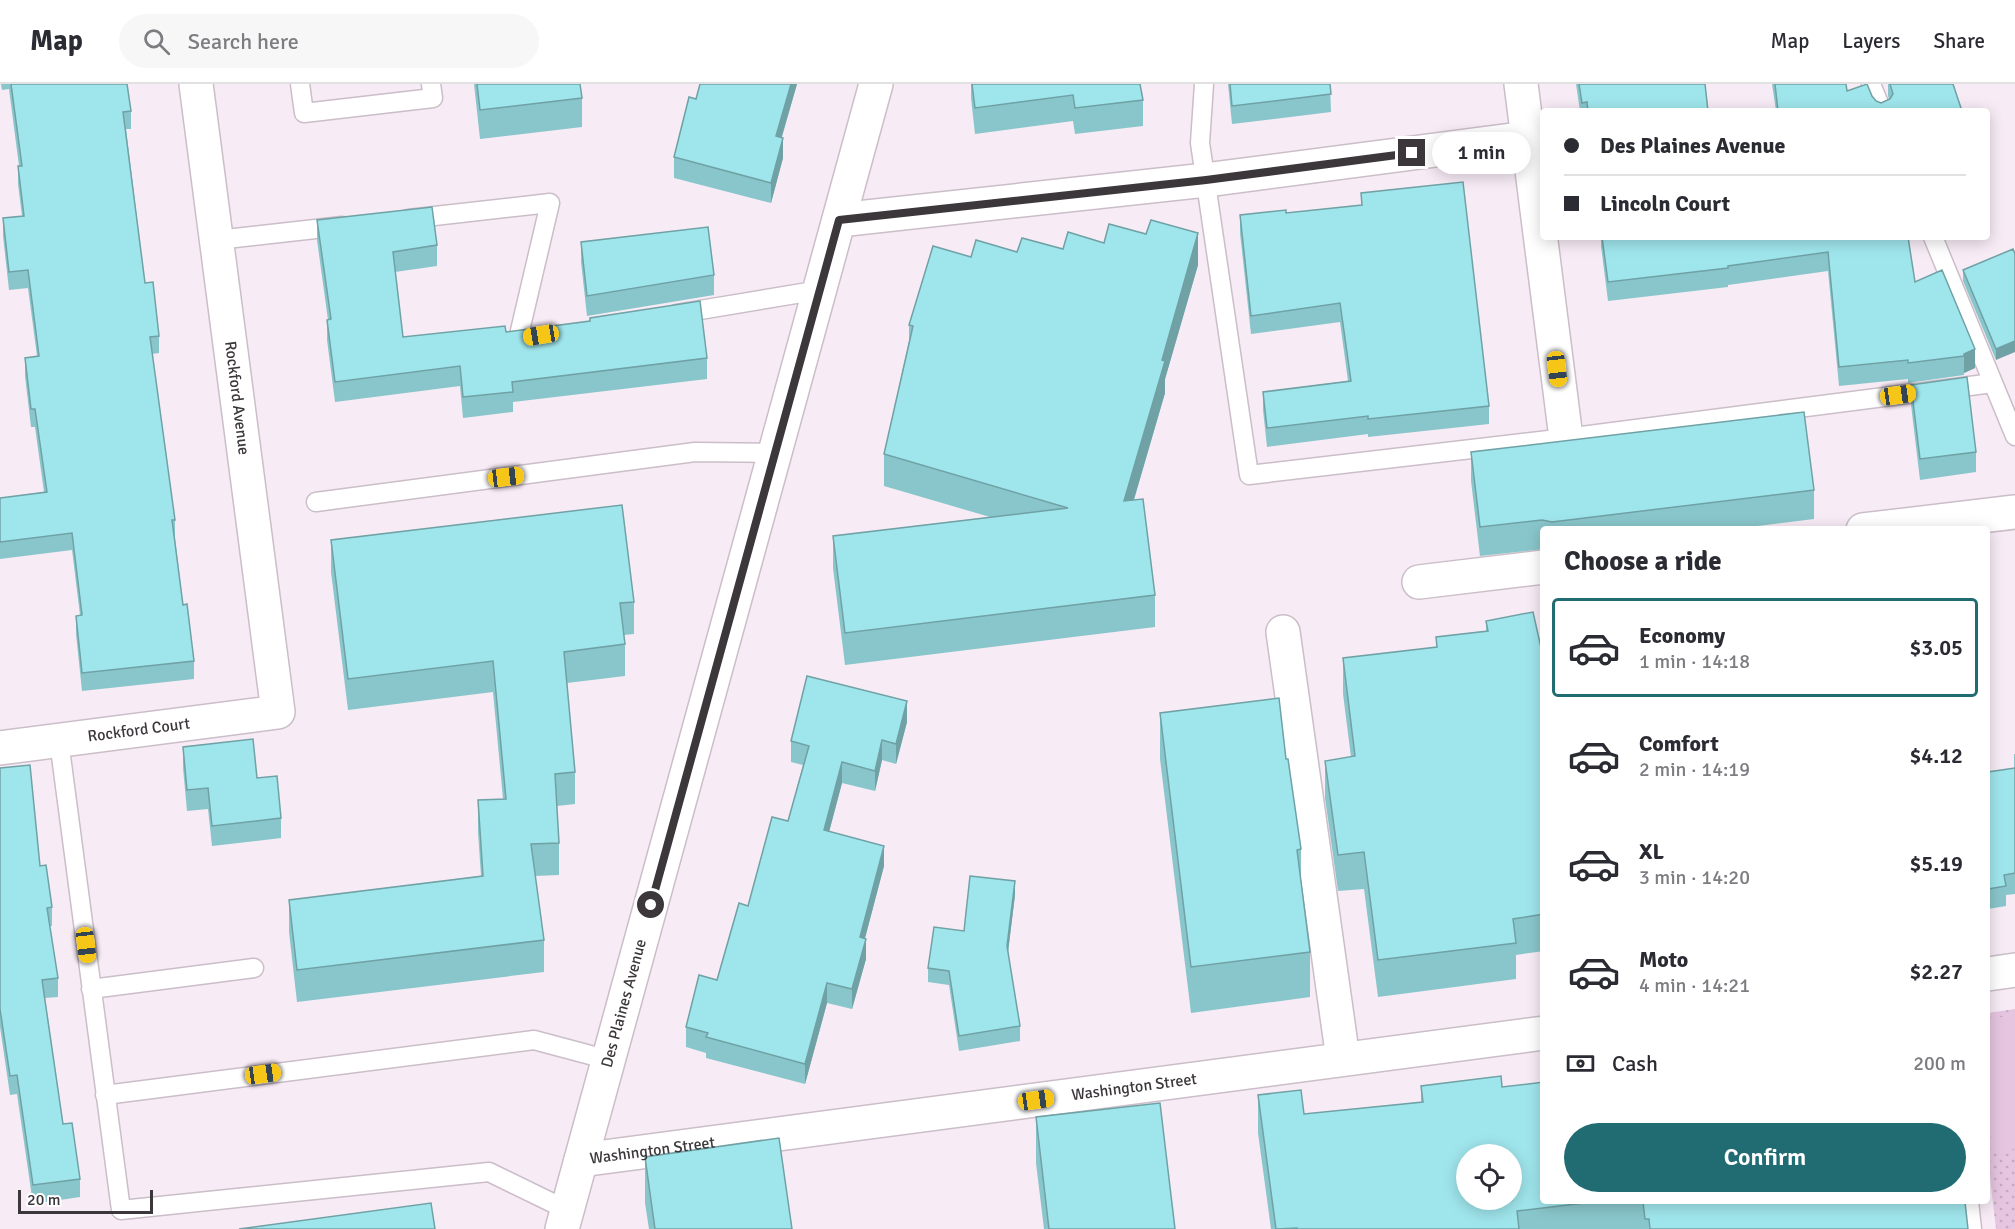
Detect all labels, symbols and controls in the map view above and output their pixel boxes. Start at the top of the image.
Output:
search box [119,14,539,68]
text: Map [30,24,83,58]
icon: search [140,25,173,58]
text: Search here [188,28,299,55]
text: Map [1771,28,1809,54]
text: Layers [1842,28,1900,54]
text: Share [1933,28,1985,54]
callout: 1 min [1433,132,1532,174]
text: Des Plaines Avenue [1600,132,1785,159]
route end [1398,139,1425,166]
text: 1 min [1458,140,1505,165]
text: Lincoln Court [1600,190,1730,217]
car [522,323,560,347]
street label: Rockford Avenue [220,340,254,456]
car [1546,350,1568,388]
car [1879,384,1917,406]
car [487,466,525,488]
text: Choose a ride [1564,545,1722,578]
icon: car [1567,621,1621,675]
text: Economy [1639,622,1725,649]
text: $3.05 [1909,634,1963,661]
text: 1 min · 14:18 [1639,649,1750,674]
street label: Rockford Court [86,713,192,747]
icon: car [1567,729,1621,783]
text: Comfort [1639,730,1719,757]
text: $4.12 [1909,742,1963,769]
text: 2 min · 14:19 [1639,757,1750,782]
icon: car [1567,837,1621,891]
text: XL [1639,838,1664,865]
text: $5.19 [1909,850,1963,877]
text: 3 min · 14:20 [1639,865,1750,890]
route start [637,891,664,918]
car [75,926,97,964]
street label: Des Plaines Avenue [597,937,651,1070]
icon: car [1567,945,1621,999]
text: Moto [1639,946,1688,973]
text: $2.27 [1909,958,1963,985]
text: 4 min · 14:21 [1639,973,1750,998]
icon: cash [1564,1047,1597,1080]
text: Cash [1612,1050,1658,1077]
text: 200 m [1913,1051,1966,1076]
car [244,1063,282,1085]
street label: Washington Street [1070,1069,1198,1105]
car [1017,1089,1055,1111]
button: Confirm [1564,1123,1966,1192]
street label: Washington Street [589,1132,717,1169]
map controls [1456,1144,1522,1210]
button: locate [1456,1144,1522,1210]
scale bar [18,1187,153,1214]
text: 20 m [27,1190,61,1210]

